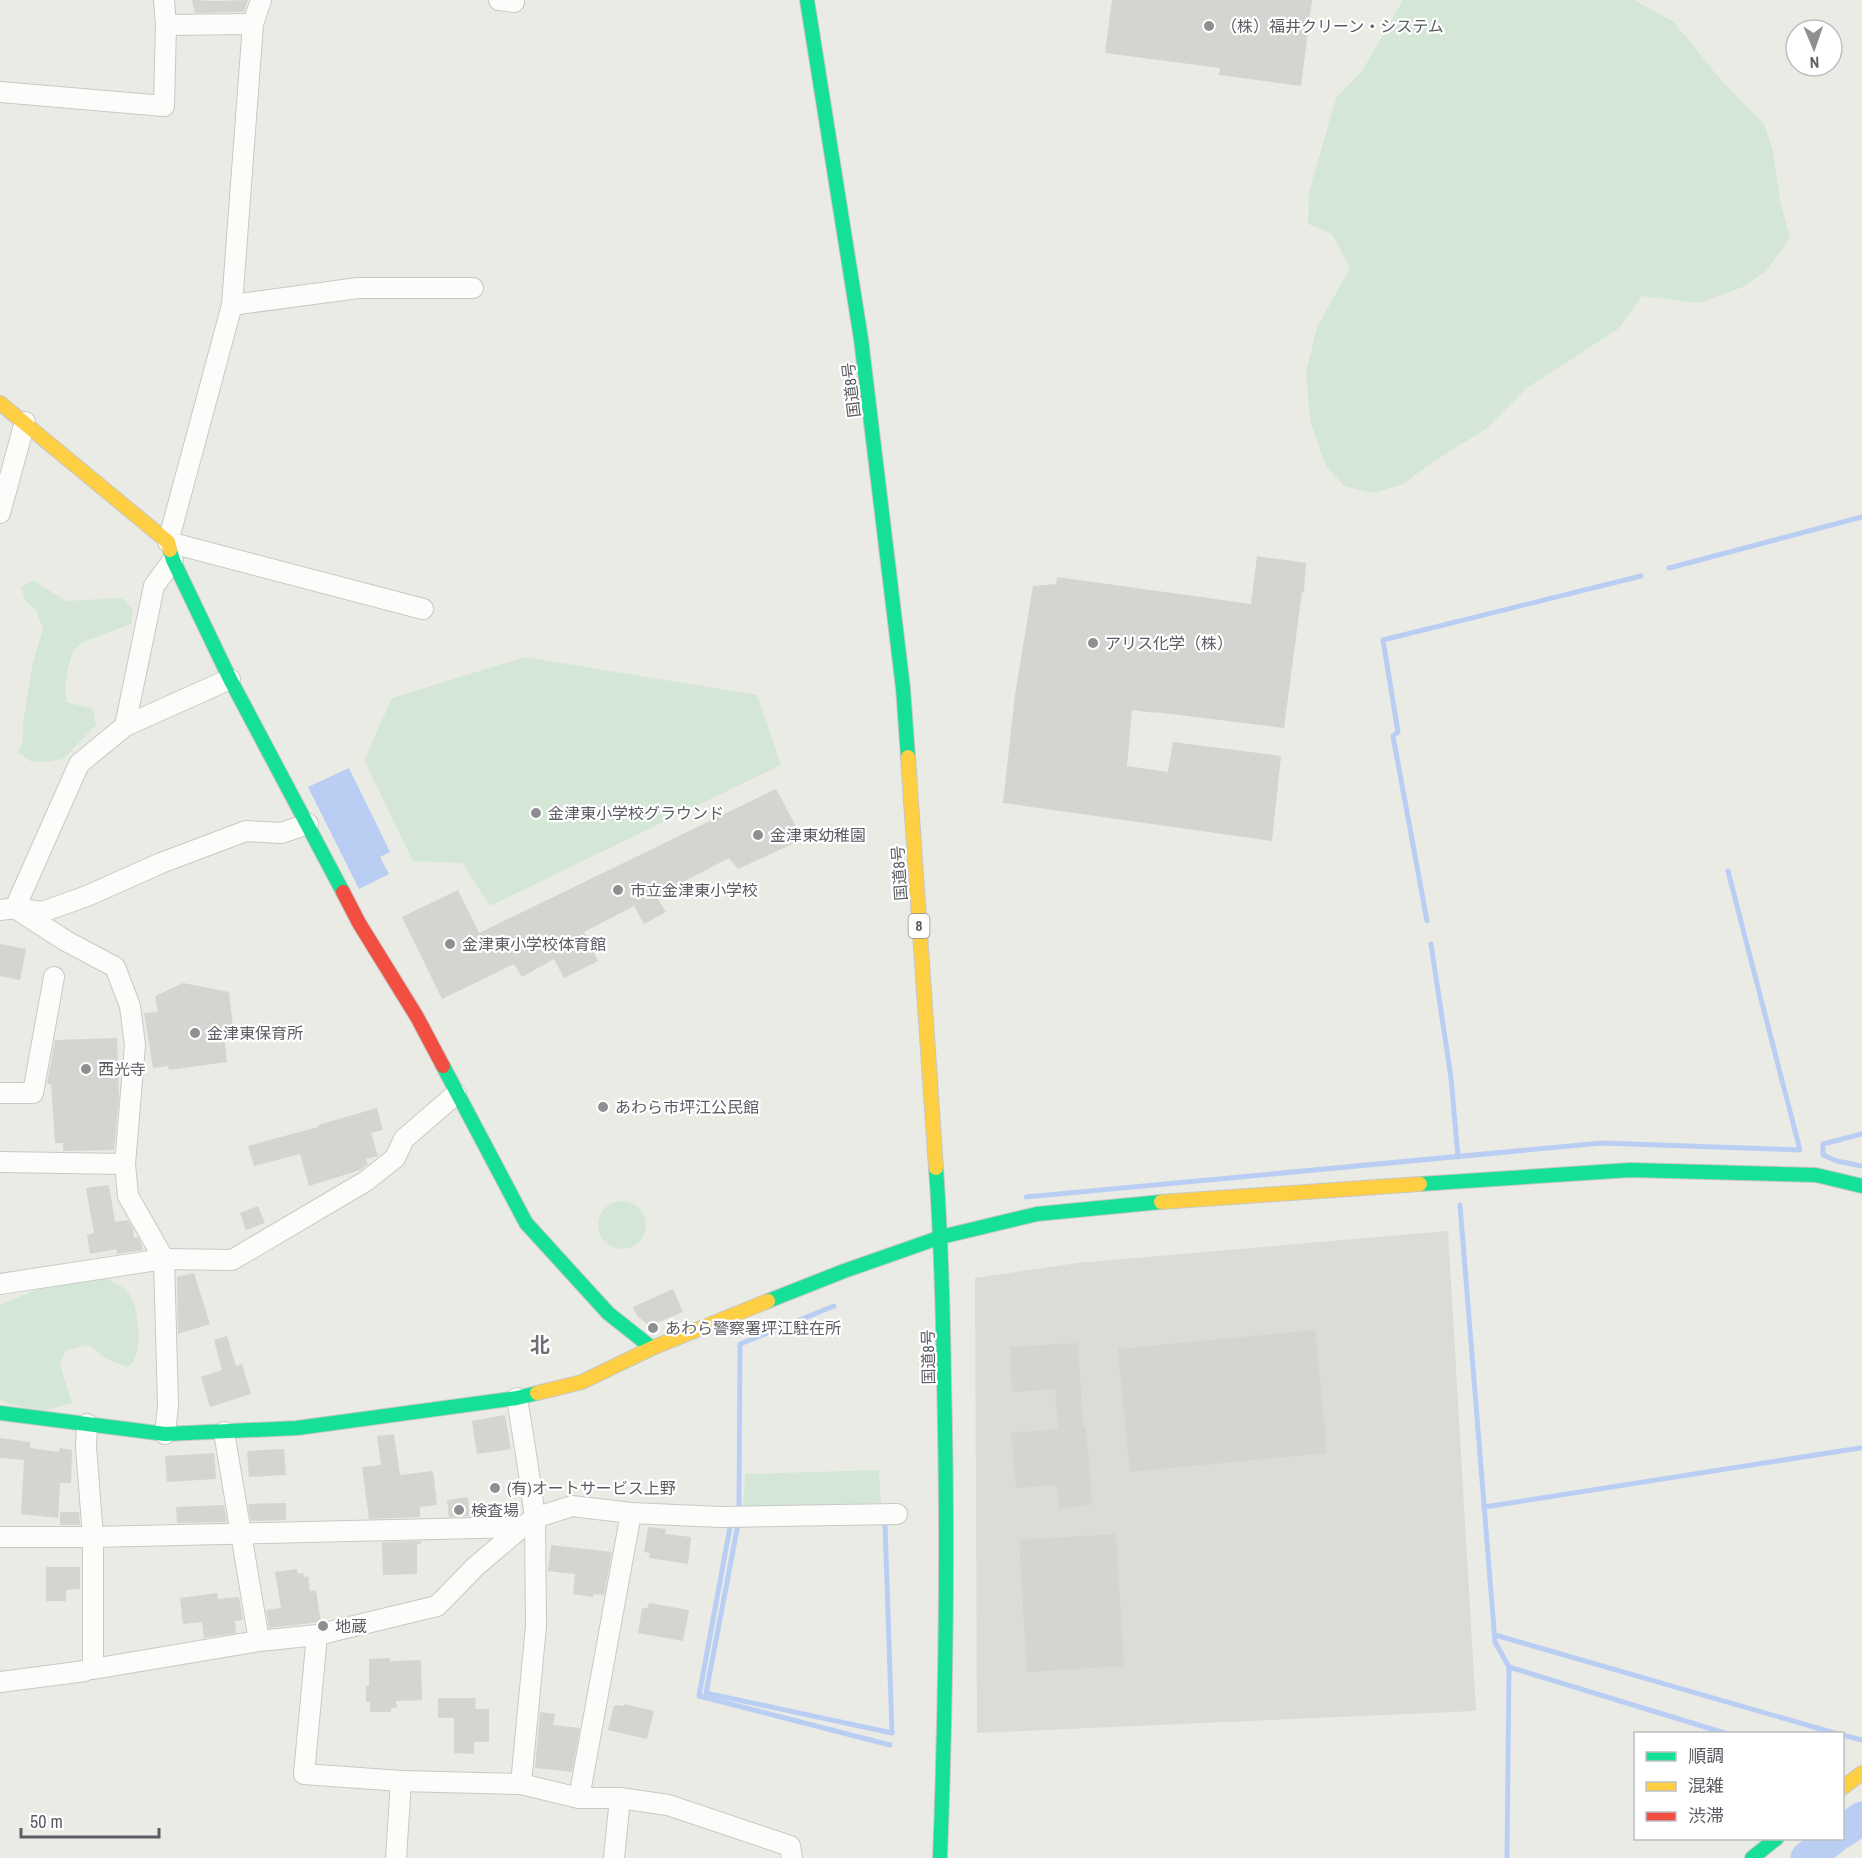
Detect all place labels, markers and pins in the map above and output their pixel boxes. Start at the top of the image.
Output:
place label: （株）福井クリーン・システム [1221,15,1444,37]
marker: （株）福井クリーン・システム [1202,19,1216,33]
place label: アリス化学（株） [1105,632,1233,654]
marker: アリス化学（株） [1086,636,1100,650]
place label: 金津東小学校グラウンド [548,802,724,824]
marker: 金津東小学校グラウンド [529,806,543,820]
place label: 金津東幼稚園 [770,824,866,846]
marker: 金津東幼稚園 [751,828,765,842]
place label: 市立金津東小学校 [630,879,758,901]
marker: 市立金津東小学校 [611,883,625,897]
place label: 金津東小学校体育館 [462,933,606,955]
marker: 金津東小学校体育館 [443,937,457,951]
place label: 金津東保育所 [207,1022,303,1044]
marker: 金津東保育所 [188,1026,202,1040]
place label: 西光寺 [98,1058,146,1080]
marker: 西光寺 [79,1062,93,1076]
place label: あわら市坪江公民館 [615,1096,759,1118]
marker: あわら市坪江公民館 [596,1100,610,1114]
place label: あわら警察署坪江駐在所 [665,1317,841,1339]
marker: あわら警察署坪江駐在所 [646,1321,660,1335]
place label: (有)オートサービス上野 [507,1477,676,1499]
marker: (有)オートサービス上野 [488,1481,502,1495]
place label: 検査場 [471,1499,519,1521]
marker: 検査場 [452,1503,466,1517]
place label: 地蔵 [335,1615,367,1637]
marker: 地蔵 [316,1619,330,1633]

